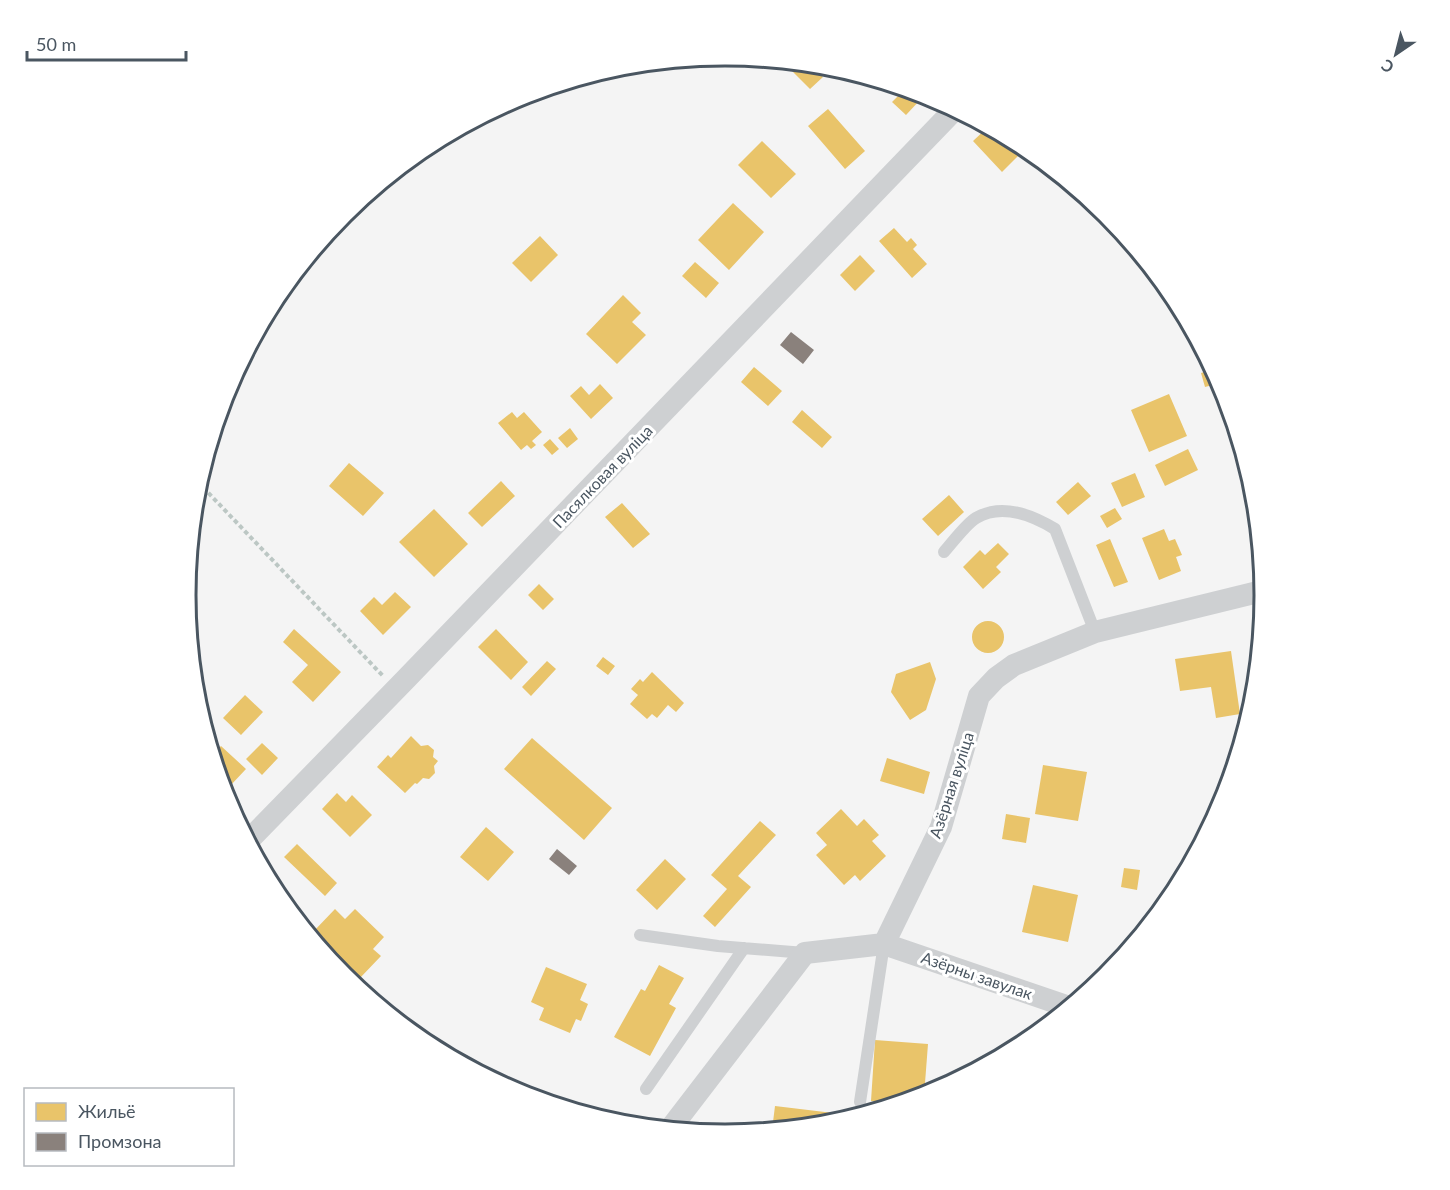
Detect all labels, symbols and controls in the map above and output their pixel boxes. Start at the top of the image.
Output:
scale bar [27,24,186,62]
north arrow [1366,24,1426,84]
text: 50 m [36,33,76,55]
text: С [1377,56,1397,78]
street label: Пасялковая вуліца [548,421,656,531]
street label: Азёрная вуліца [925,730,977,840]
street label: Азёрны завулак [919,947,1036,1003]
legend [24,1088,234,1166]
text: Жильё [78,1100,136,1122]
text: Промзона [78,1130,161,1152]

